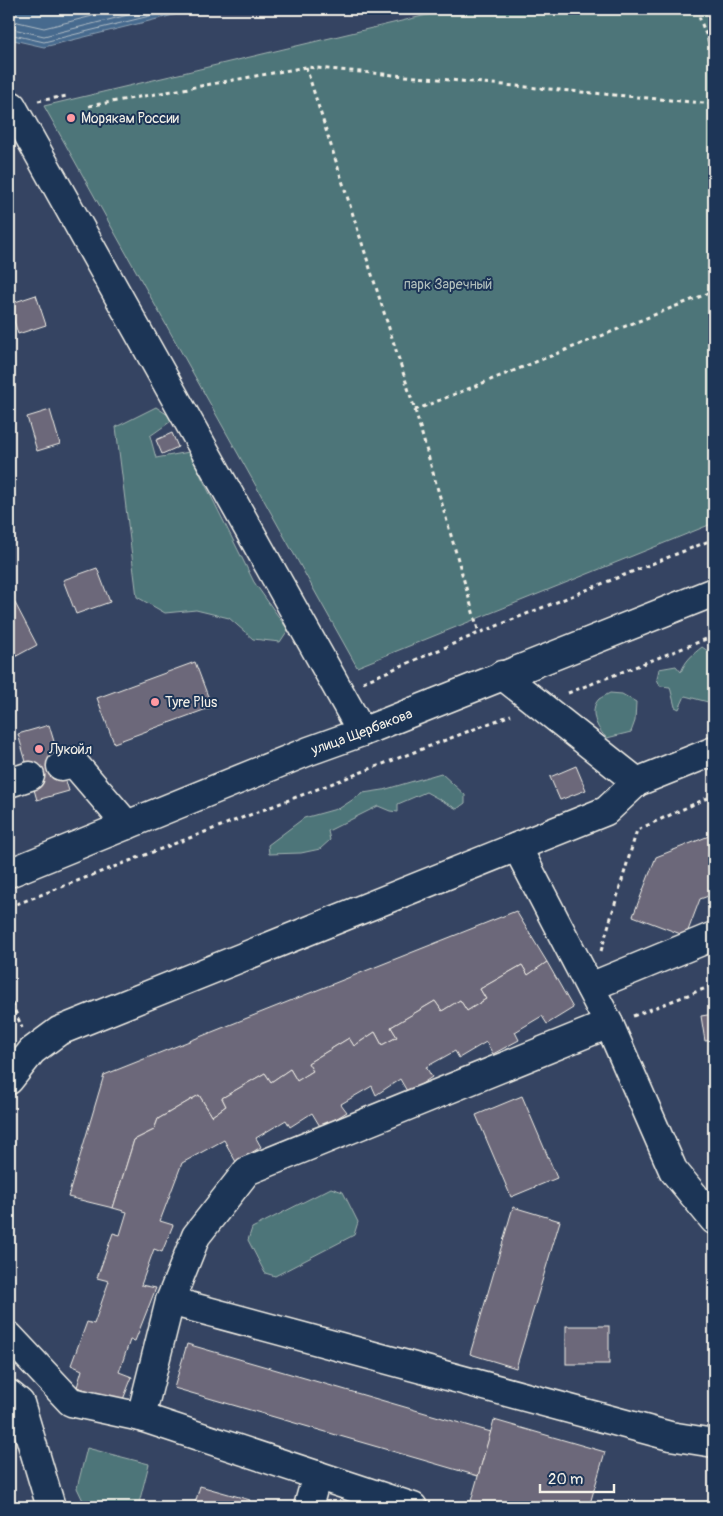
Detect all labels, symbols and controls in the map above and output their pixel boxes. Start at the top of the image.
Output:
place label: Морякам России [81,110,179,127]
marker: Морякам России [65,112,77,124]
park label: парк Заречный [404,276,492,293]
place label: Tyre Plus [165,694,218,711]
marker: Tyre Plus [149,696,161,708]
street label: улица Щербакова [308,705,415,759]
place label: Лукойл [48,741,92,758]
marker: Лукойл [33,743,45,755]
scale bar [540,1461,614,1493]
text: 20 m [548,1470,583,1489]

